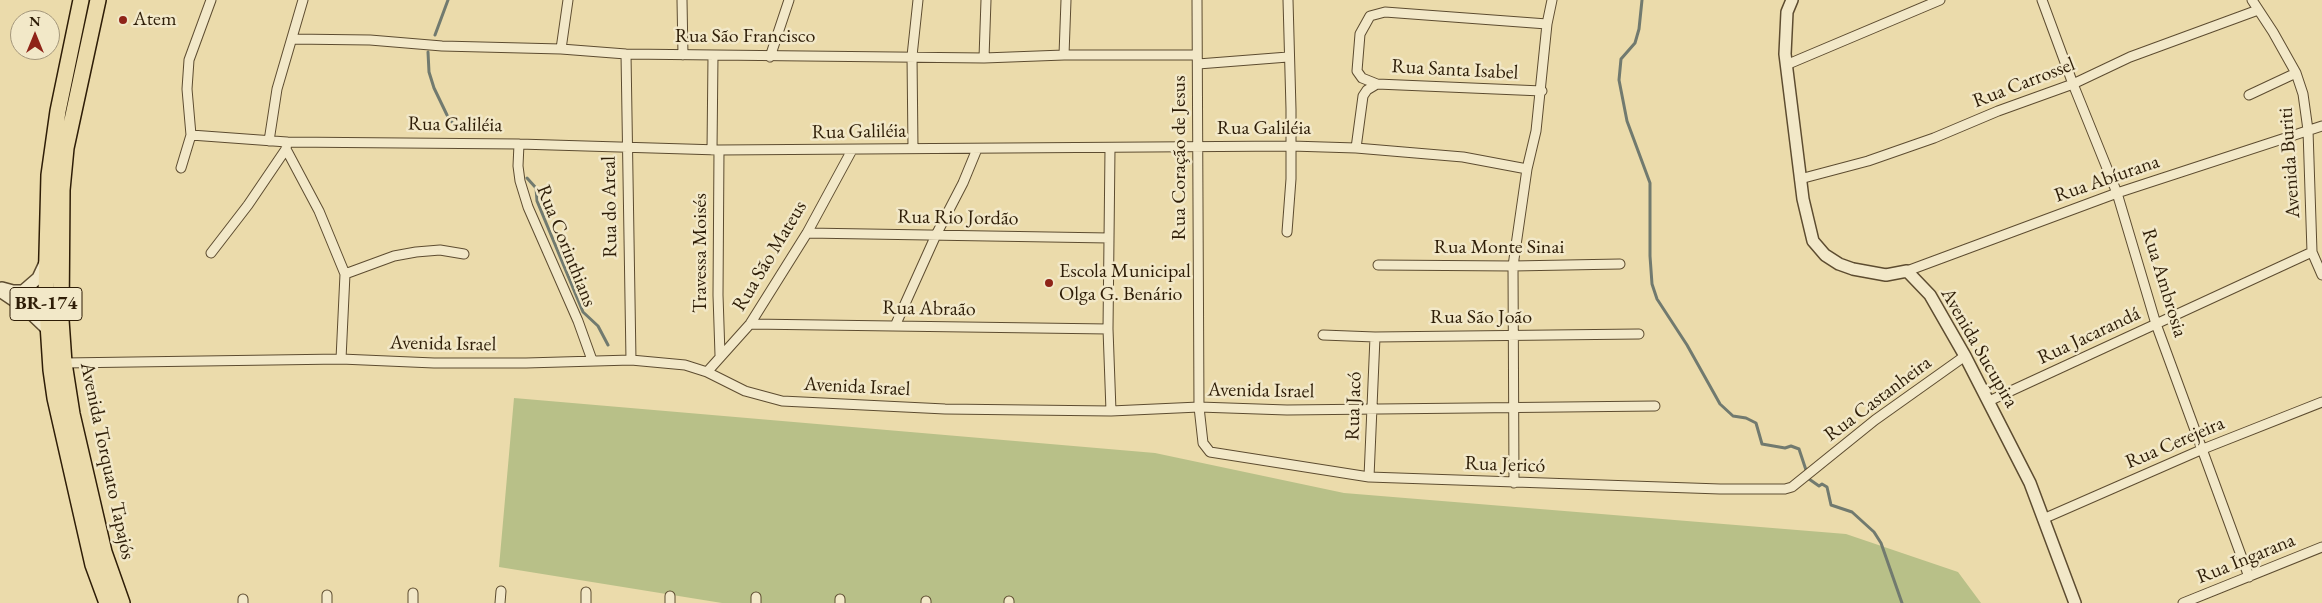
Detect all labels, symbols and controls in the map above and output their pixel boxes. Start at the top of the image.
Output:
place label: Atem [133,8,176,32]
north arrow [10,10,60,60]
text: N [29,12,41,30]
marker: Atem [117,14,129,26]
street label: Rua São Francisco [675,25,815,49]
street label: Rua Carrossel [1969,52,2079,114]
street label: Rua Santa Isabel [1391,55,1519,85]
street label: Rua Coração de Jesus [1168,75,1192,241]
street label: Avenida Buriti [2274,107,2306,219]
street label: Rua Galiléia [408,112,502,138]
street label: Rua Galiléia [1217,117,1311,141]
street label: Rua Galiléia [812,119,906,145]
street label: Rua Abíurana [2051,150,2163,208]
street label: Rua do Areal [597,156,623,258]
street label: Rua Corinthians [531,181,601,311]
street label: Travessa Moisés [689,193,713,313]
street label: Rua São Mateus [728,196,812,316]
street label: Rua Rio Jordão [897,205,1019,231]
street label: Rua Ambrosia [2136,226,2192,340]
street label: Rua Monte Sinai [1434,236,1564,260]
place label: Escola Municipal Olga G. Benário [1059,260,1191,307]
marker: Escola Municipal Olga G. Benário [1043,277,1055,289]
street label: Avenida Sucupira [1935,284,2023,412]
road number: BR-174 [10,288,82,320]
street label: Rua Abraão [882,296,976,322]
street label: Rua Jacarandá [2034,302,2144,370]
street label: Rua São João [1430,306,1532,330]
street label: Avenida Israel [390,331,496,357]
street label: Rua Castanheira [1820,351,1936,447]
street label: Avenida Torquato Tapajós [74,360,140,562]
street label: Rua Jacó [1341,371,1367,441]
street label: Avenida Israel [803,372,911,402]
street label: Avenida Israel [1208,378,1314,404]
street label: Rua Cerejeira [2122,411,2228,475]
street label: Rua Jericó [1464,452,1546,478]
street label: Rua Ingarana [2193,528,2299,590]

